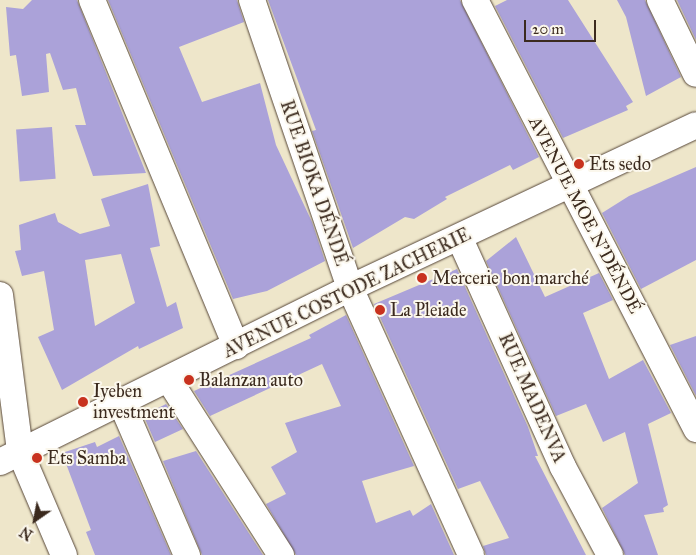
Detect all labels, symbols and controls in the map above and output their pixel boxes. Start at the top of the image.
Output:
scale bar [526,10,598,42]
text: 20 m [532,20,564,38]
street label: RUE BIOKA DÉNDÉ [276,97,352,269]
street label: AVENUE MOE N'DÉNDÉ [524,113,646,317]
place label: Ets sedo [589,153,651,175]
marker: Ets sedo [573,158,585,170]
street label: AVENUE COSTODE ZACHERIE [220,224,474,362]
place label: Mercerie bon marché [432,267,589,289]
marker: Mercerie bon marché [416,272,428,284]
place label: La Pleiade [390,299,466,321]
marker: La Pleiade [374,304,386,316]
street label: RUE MADENVA [494,330,570,466]
place label: Balanzan auto [199,369,303,391]
marker: Balanzan auto [183,374,195,386]
place label: Iyeben investment [93,381,175,424]
marker: Iyeben investment [77,396,89,408]
place label: Ets Samba [47,447,126,469]
marker: Ets Samba [31,452,43,464]
north arrow [10,495,60,545]
text: N [17,523,36,543]

